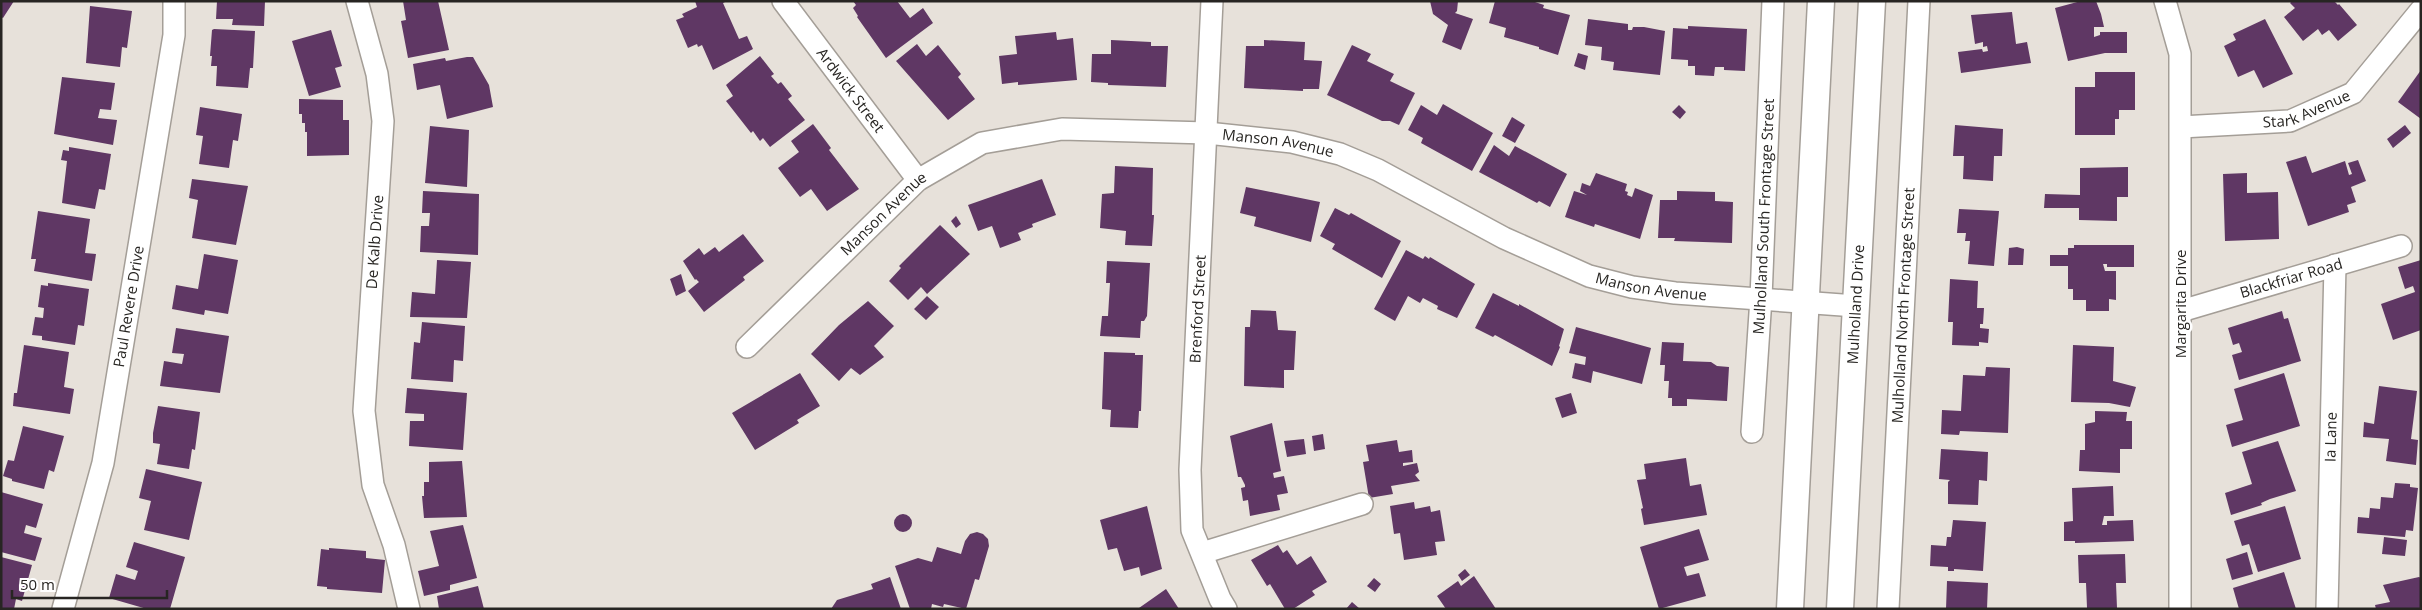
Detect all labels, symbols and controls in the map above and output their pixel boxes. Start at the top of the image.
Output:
street label: Ardwick Street [813,43,890,136]
street label: Stark Avenue [2262,85,2353,131]
street label: Mulholland South Frontage Street [1748,98,1778,335]
street label: Manson Avenue [1221,124,1336,161]
street label: Manson Avenue [836,166,930,259]
street label: Mulholland North Frontage Street [1886,187,1918,424]
street label: De Kalb Drive [361,194,387,290]
street label: Paul Revere Drive [108,244,148,369]
street label: Mulholland Drive [1842,244,1868,365]
street label: Margarita Drive [2170,250,2190,358]
street label: Blackfriar Road [2237,253,2345,302]
street label: Brenford Street [1184,254,1210,364]
street label: Manson Avenue [1594,267,1708,304]
street label: Ia Lane [2319,412,2341,462]
scale bar [12,568,168,600]
text: 50 m [20,574,55,594]

